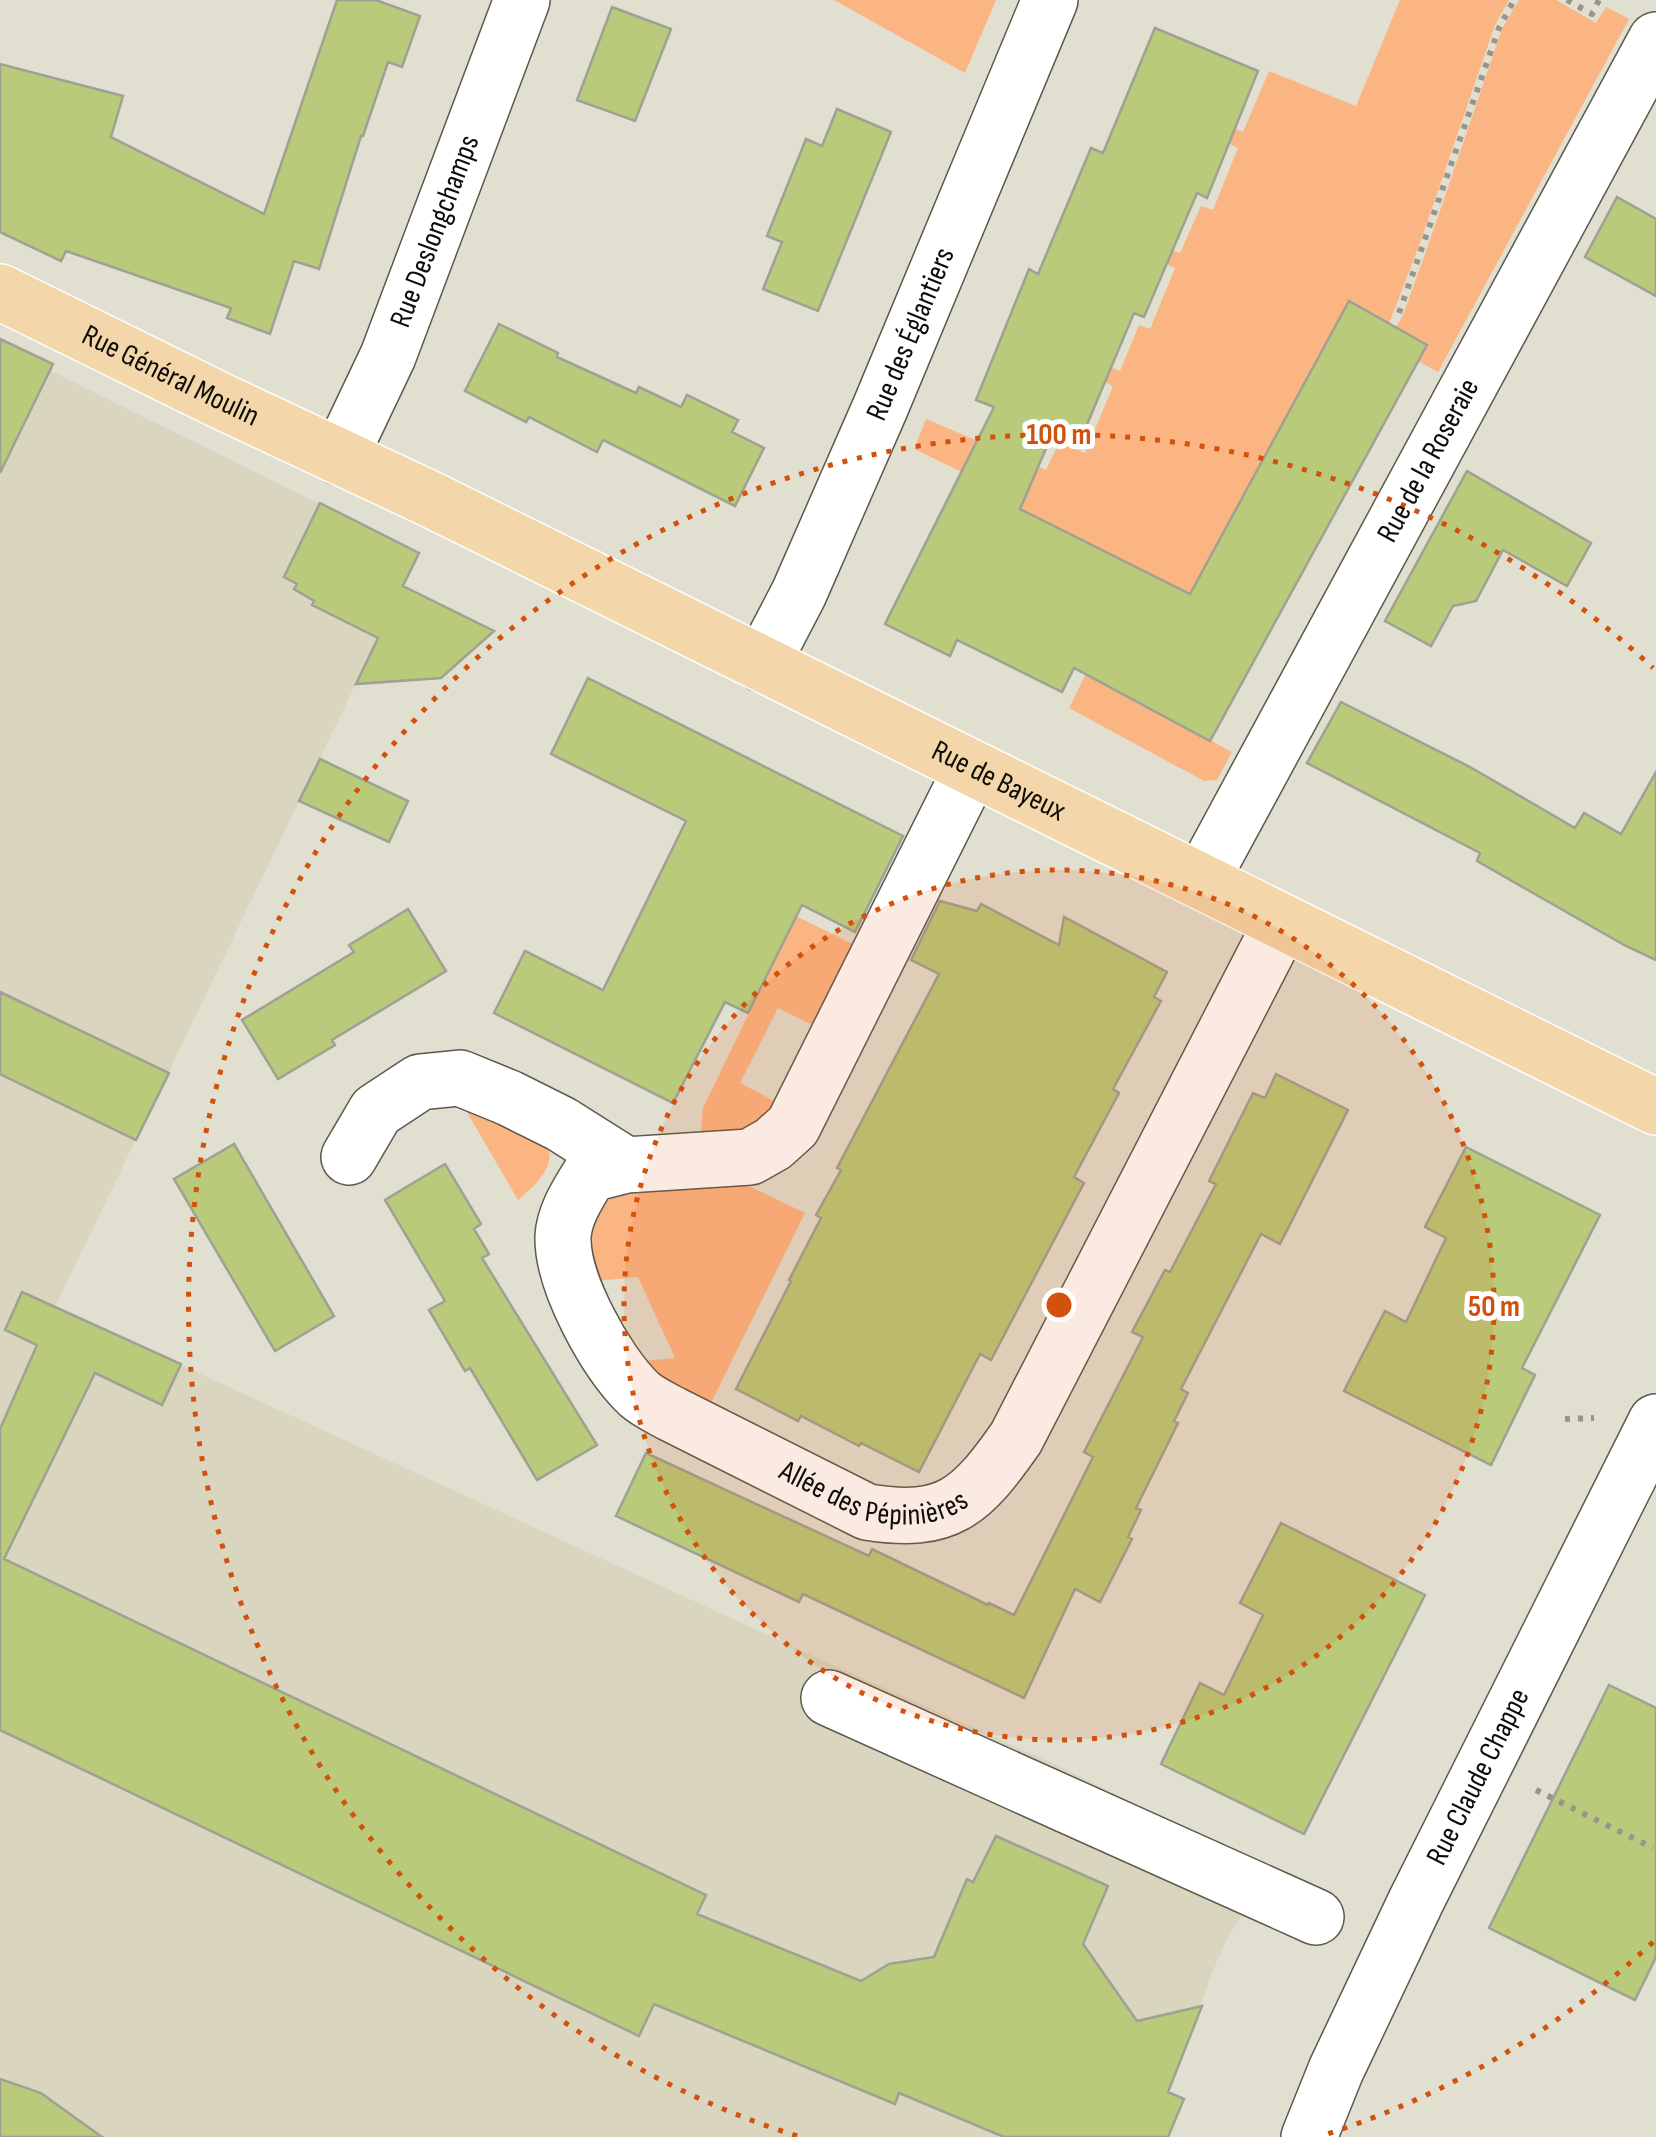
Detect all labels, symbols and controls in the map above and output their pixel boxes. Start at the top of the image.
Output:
street label: Rue Deslongchamps [382,130,487,332]
street label: Rue des Églantiers [859,242,963,426]
street label: Rue Général Moulin [76,317,265,434]
street label: Rue de la Roseraie [1370,373,1487,549]
text: 100 m [1027,417,1091,453]
street label: Rue de Bayeux [926,733,1071,829]
centre of rings [1041,1287,1077,1323]
text: 50 m [1468,1289,1520,1325]
street label: Allée des Pépinières [773,1453,975,1534]
street label: Rue Claude Chappe [1419,1683,1537,1871]

